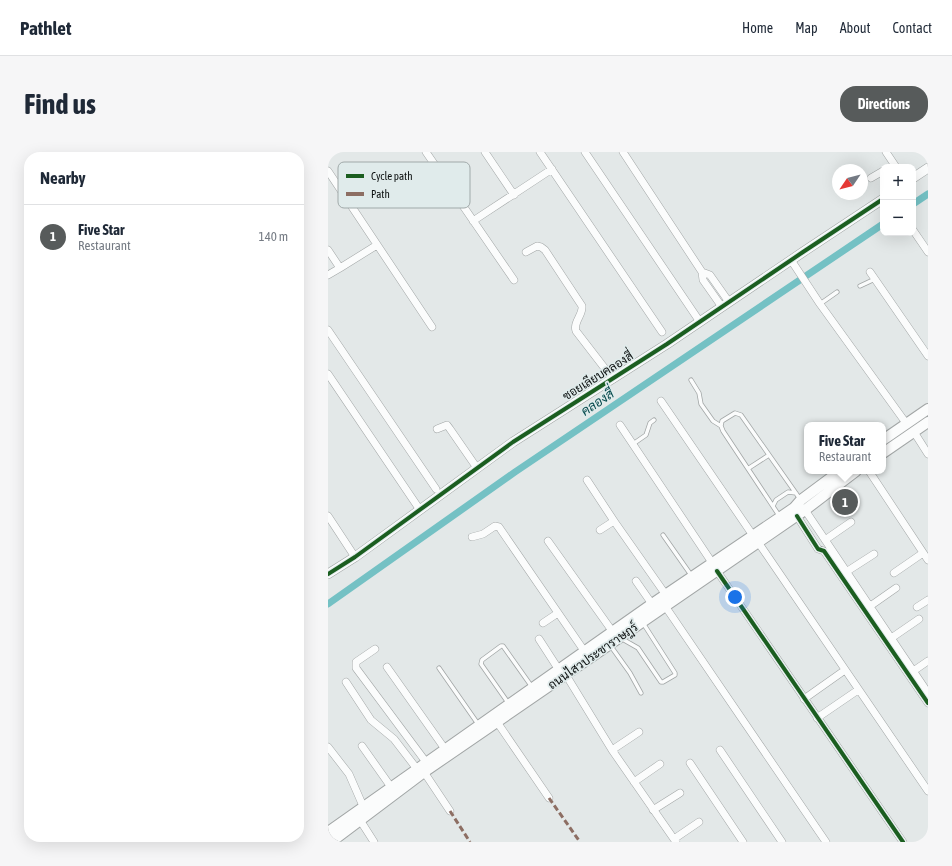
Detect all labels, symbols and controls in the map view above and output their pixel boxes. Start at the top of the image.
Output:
text: Pathlet [20,17,71,39]
text: Home [742,20,773,36]
text: Map [795,20,818,36]
text: About [840,20,871,36]
text: Contact [893,20,932,36]
button: Directions [840,86,928,122]
text: Find us [24,88,96,120]
legend [338,162,470,208]
north arrow [832,164,868,200]
map controls [880,164,916,236]
button: + [880,164,916,200]
text: Nearby [40,168,86,188]
text: Cycle path [371,170,413,182]
text: Path [371,188,390,200]
button: − [880,200,916,236]
text: Five Star [78,221,124,238]
text: 1 [50,229,56,244]
text: 140 m [259,229,288,244]
text: Restaurant [78,238,131,253]
street label: ซอยเลียบคลองสี่ [560,349,636,403]
water label: คลองสี่ [578,385,616,419]
popup [804,422,886,474]
text: Five Star [819,432,865,449]
text: Restaurant [819,449,871,464]
pin: 1 [832,487,858,517]
your location [725,587,745,607]
street label: ถนนไสวประชาราษฎร์ [545,619,641,693]

